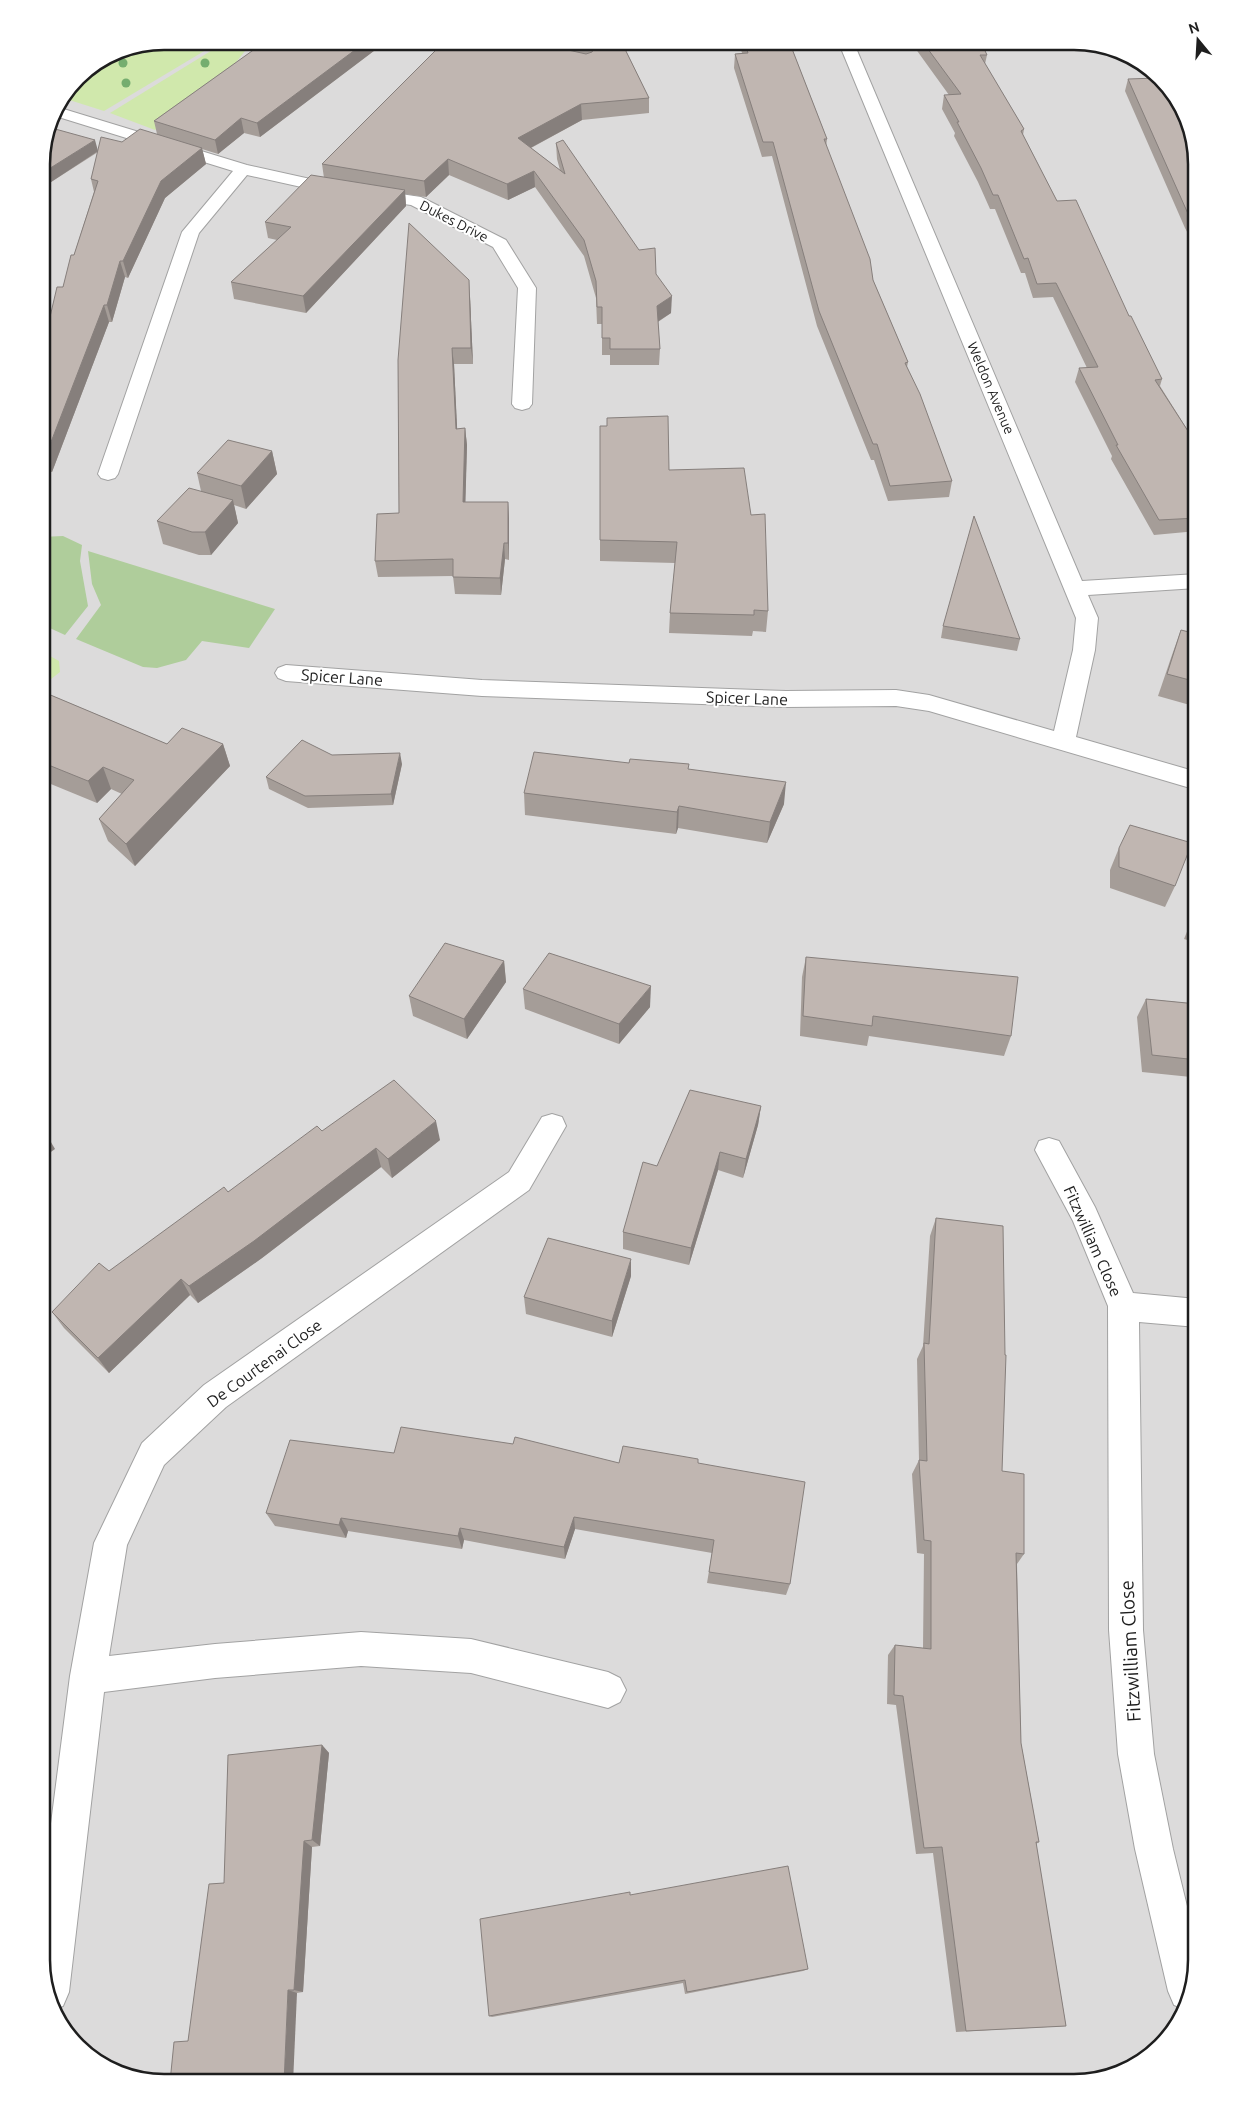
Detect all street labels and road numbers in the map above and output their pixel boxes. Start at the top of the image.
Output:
street label: Dukes Drive [417,197,491,245]
street label: Weldon Avenue [964,339,1018,437]
street label: Spicer Lane [301,665,383,689]
street label: Spicer Lane [706,688,788,708]
street label: Fitzwilliam Close [1060,1183,1126,1299]
street label: De Courtenai Close [203,1315,325,1411]
street label: Fitzwilliam Close [1115,1580,1145,1722]

